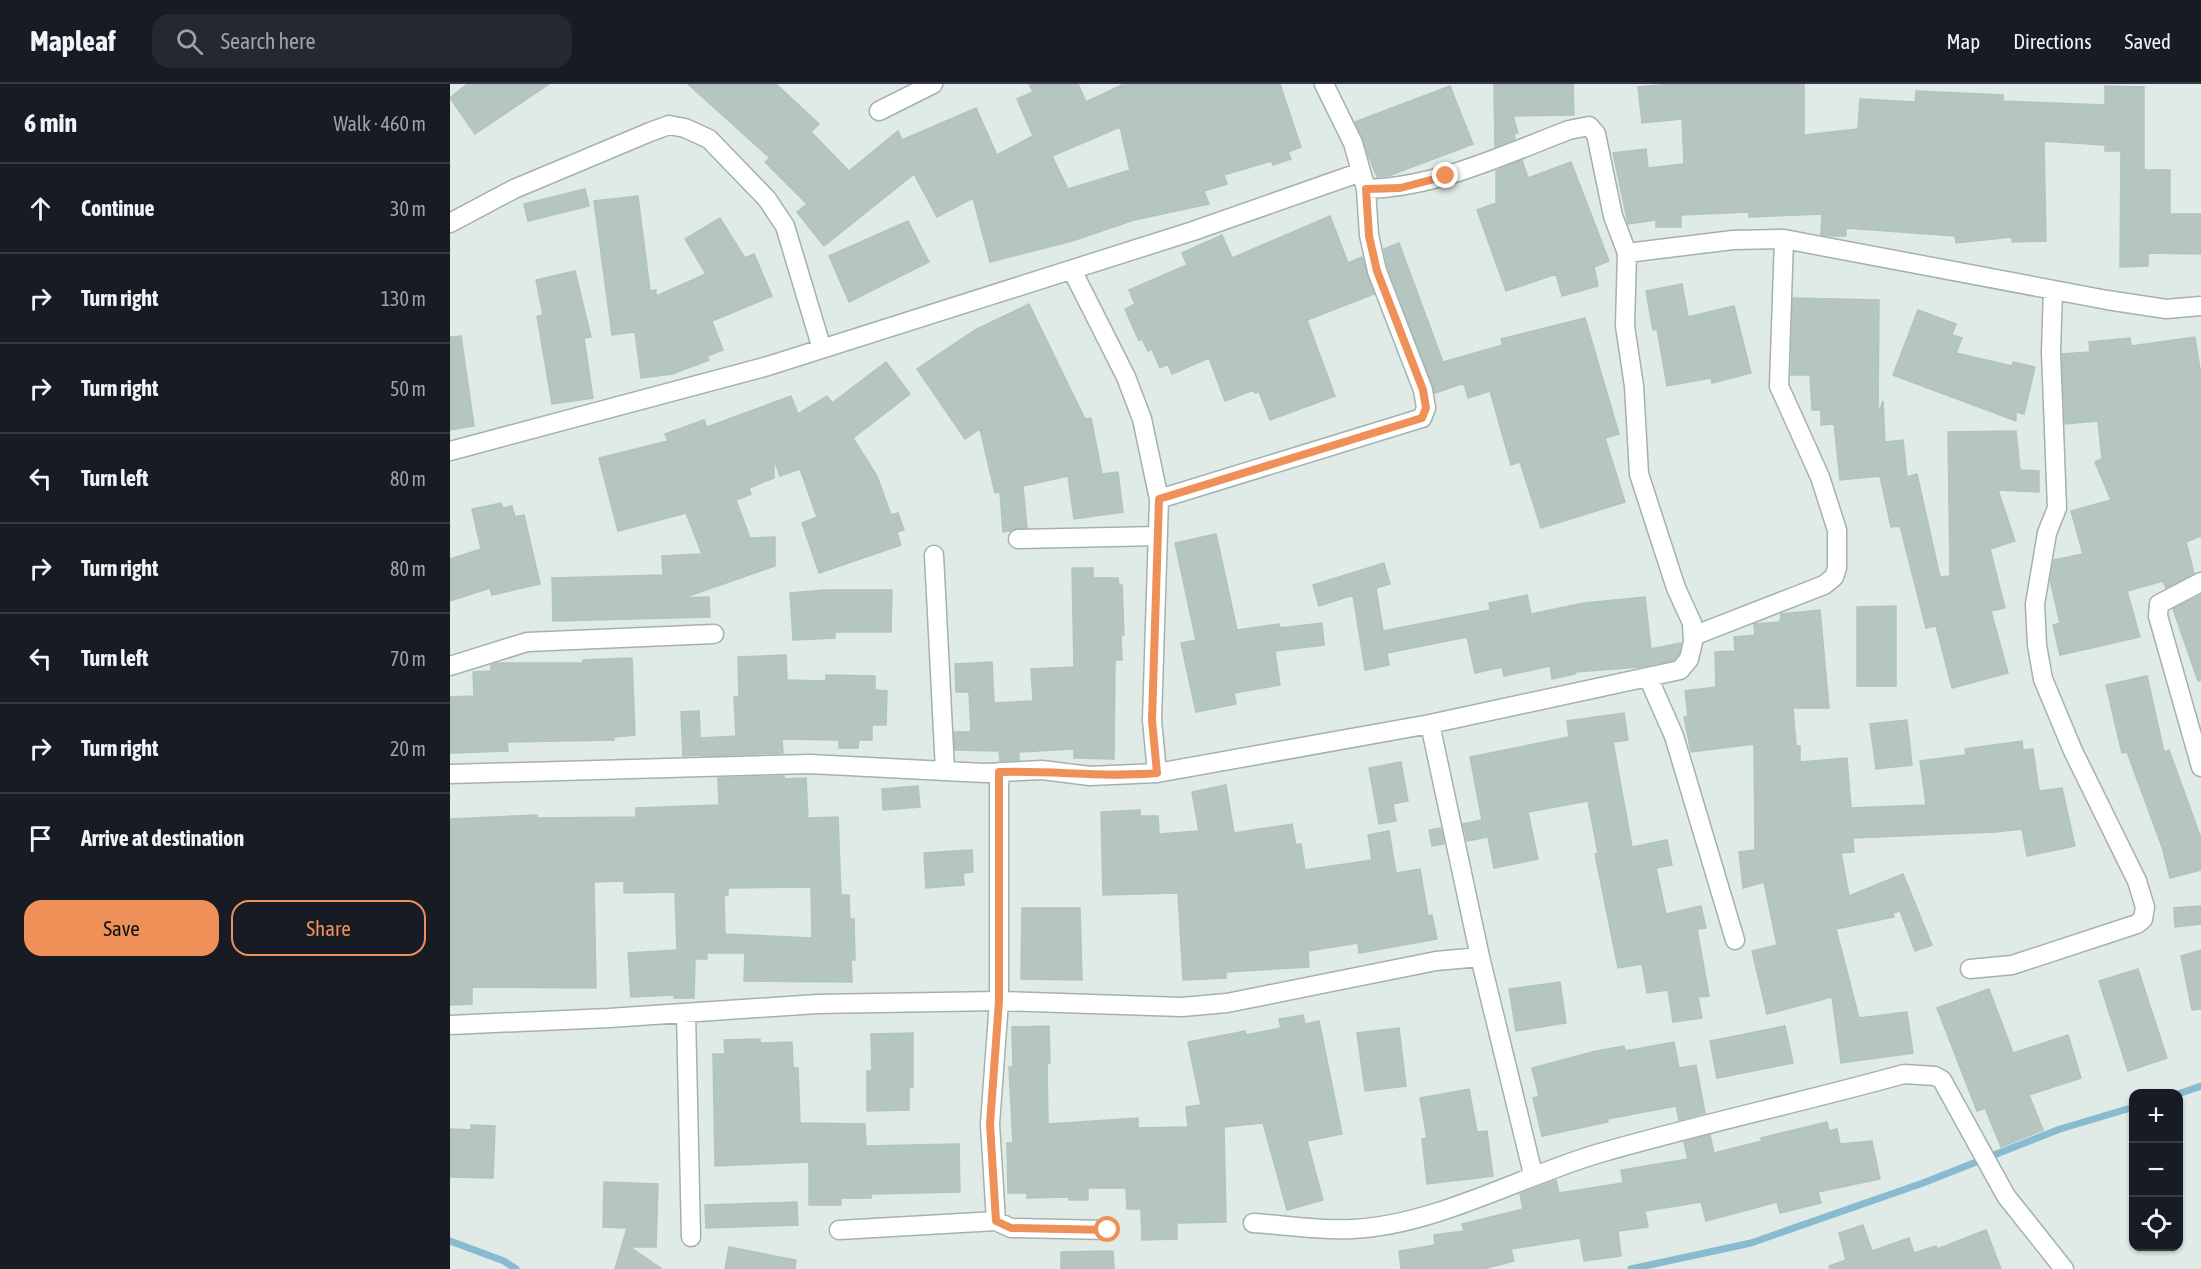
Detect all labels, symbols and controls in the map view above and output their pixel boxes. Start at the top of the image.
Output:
search box [152,14,572,68]
text: Mapleaf [30,25,116,57]
icon: search [173,25,206,58]
text: Search here [221,28,316,54]
text: Map [1946,29,1980,53]
text: Directions [2013,29,2092,53]
text: Saved [2125,29,2171,53]
text: 6 min [24,108,77,138]
text: Walk · 460 m [334,112,426,135]
route end [1432,162,1458,188]
icon: ahead [24,192,57,225]
text: Continue [81,195,155,221]
text: 30 m [390,197,426,220]
icon: right [24,282,57,315]
text: Turn right [81,285,158,311]
text: 130 m [381,287,426,310]
icon: right [24,372,57,405]
text: Turn right [81,375,158,401]
text: 50 m [390,377,426,400]
icon: left [24,462,57,495]
text: Turn left [81,465,148,491]
text: 80 m [390,467,426,490]
icon: right [24,552,57,585]
text: Turn right [81,555,158,581]
text: 80 m [390,557,426,580]
icon: left [24,642,57,675]
text: Turn left [81,645,148,671]
text: 70 m [390,647,426,670]
icon: right [24,732,57,765]
text: Turn right [81,735,158,761]
text: 20 m [390,737,426,760]
icon: arrive [24,822,57,855]
text: Arrive at destination [81,825,244,851]
button: Save [24,900,219,956]
button: Share [231,900,426,956]
map controls [2129,1089,2183,1251]
button: + [2129,1089,2183,1143]
button: − [2129,1143,2183,1197]
button: locate [2129,1197,2183,1251]
route start [1094,1216,1120,1242]

